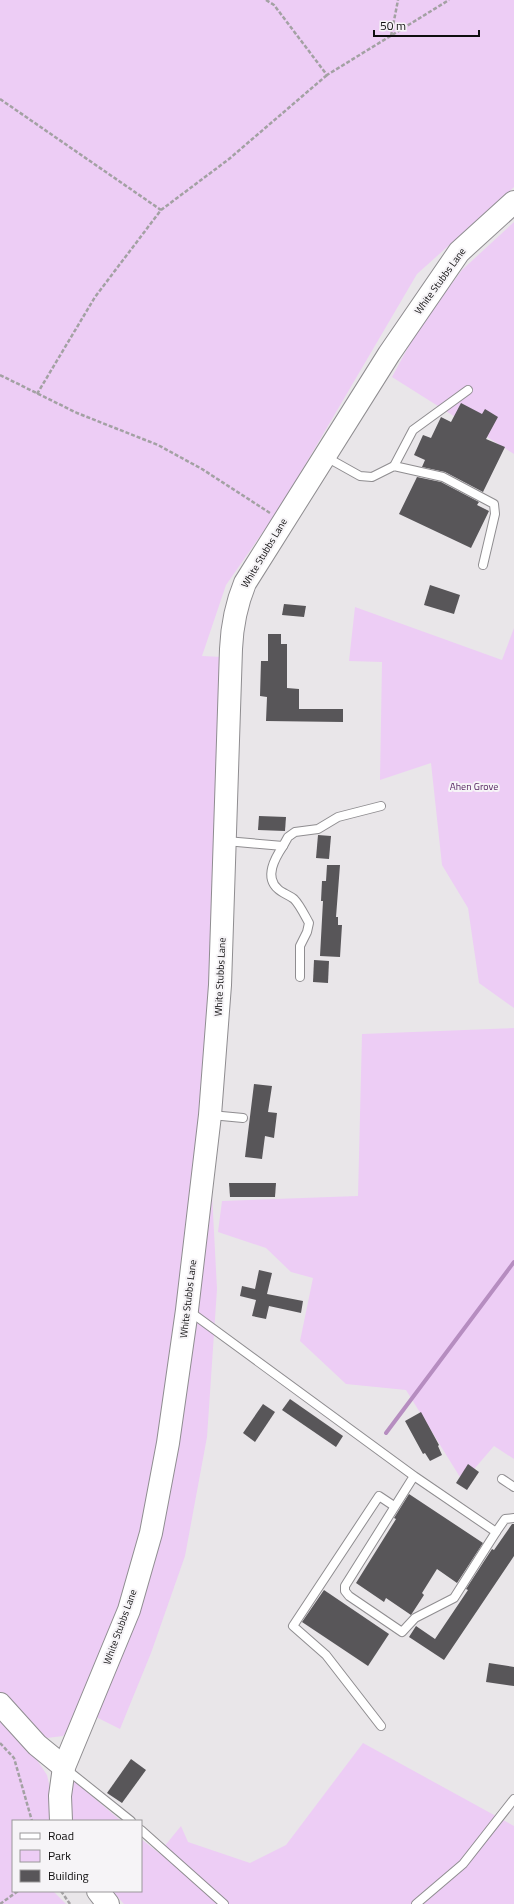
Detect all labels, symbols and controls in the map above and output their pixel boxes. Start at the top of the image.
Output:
scale bar [374,12,479,38]
text: 50 m [380,16,406,35]
street label: White Stubbs Lane [411,245,469,317]
street label: White Stubbs Lane [237,515,291,591]
park label: Ahen Grove [450,779,498,794]
street label: White Stubbs Lane [210,937,230,1017]
street label: White Stubbs Lane [176,1259,200,1339]
street label: White Stubbs Lane [99,1587,141,1667]
legend [12,1820,142,1892]
text: Road [48,1826,74,1845]
text: Park [48,1846,71,1865]
text: Building [48,1866,89,1885]

